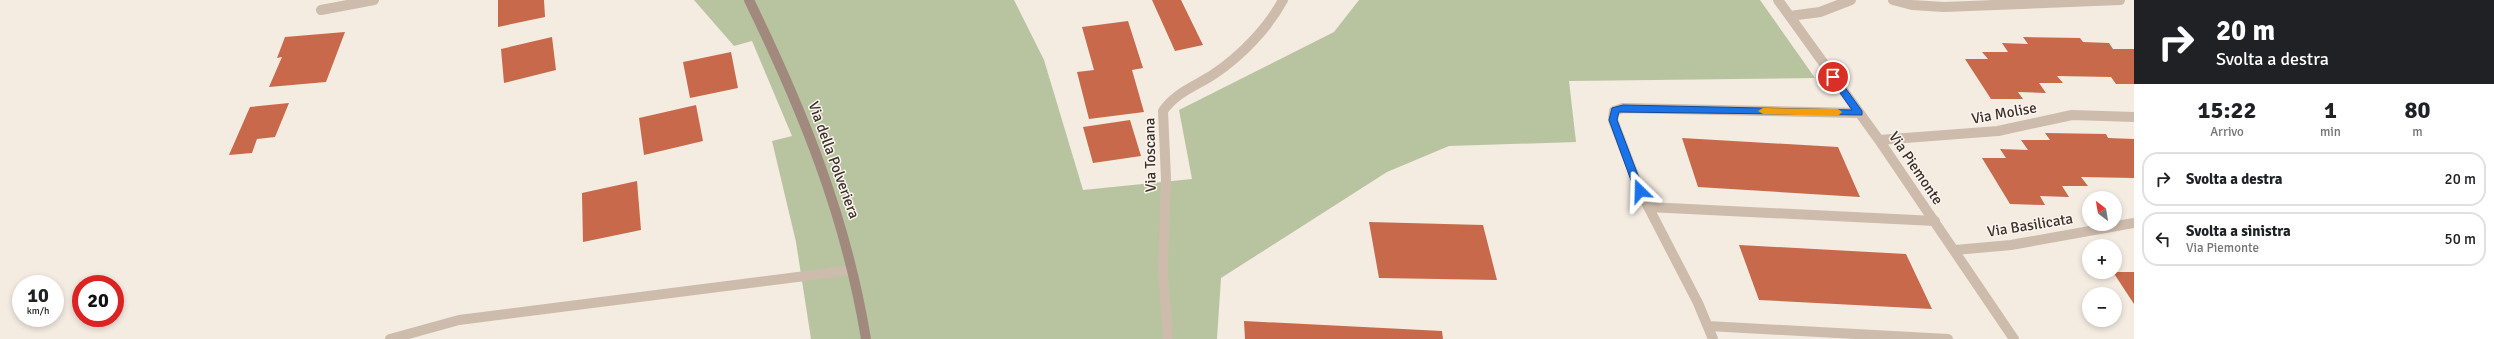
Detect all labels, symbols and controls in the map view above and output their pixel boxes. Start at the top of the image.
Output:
text: 20 m [2216,14,2275,48]
icon: right [2150,16,2202,68]
text: Svolta a destra [2216,48,2329,70]
pin [1816,60,1850,94]
icon: arrive [1822,66,1844,88]
text: 15:22 [2198,95,2256,125]
text: 1 [2324,95,2337,125]
text: 80 [2405,95,2430,125]
street label: Via Molise [1970,98,2038,128]
street label: Via della Polveriera [804,99,864,221]
street label: Via Toscana [1140,118,1160,192]
text: Arrivo [2210,124,2244,140]
text: min [2320,124,2341,140]
text: m [2412,124,2423,140]
street label: Via Piemonte [1885,128,1947,208]
icon: right [2152,168,2174,190]
position arrow [1619,170,1661,212]
text: Svolta a destra [2186,170,2282,188]
text: 20 m [2445,170,2476,188]
north arrow [2082,191,2122,231]
map controls [2082,191,2122,327]
street label: Via Basilicata [1986,209,2074,241]
text: Svolta a sinistra [2186,222,2291,240]
icon: left [2152,228,2174,250]
text: 50 m [2445,230,2476,248]
button: + [2082,239,2122,279]
text: Via Piemonte [2186,240,2259,256]
speed limit sign: 20 [72,275,124,327]
text: 10 [27,283,49,308]
button: − [2082,287,2122,327]
text: km/h [27,305,49,317]

